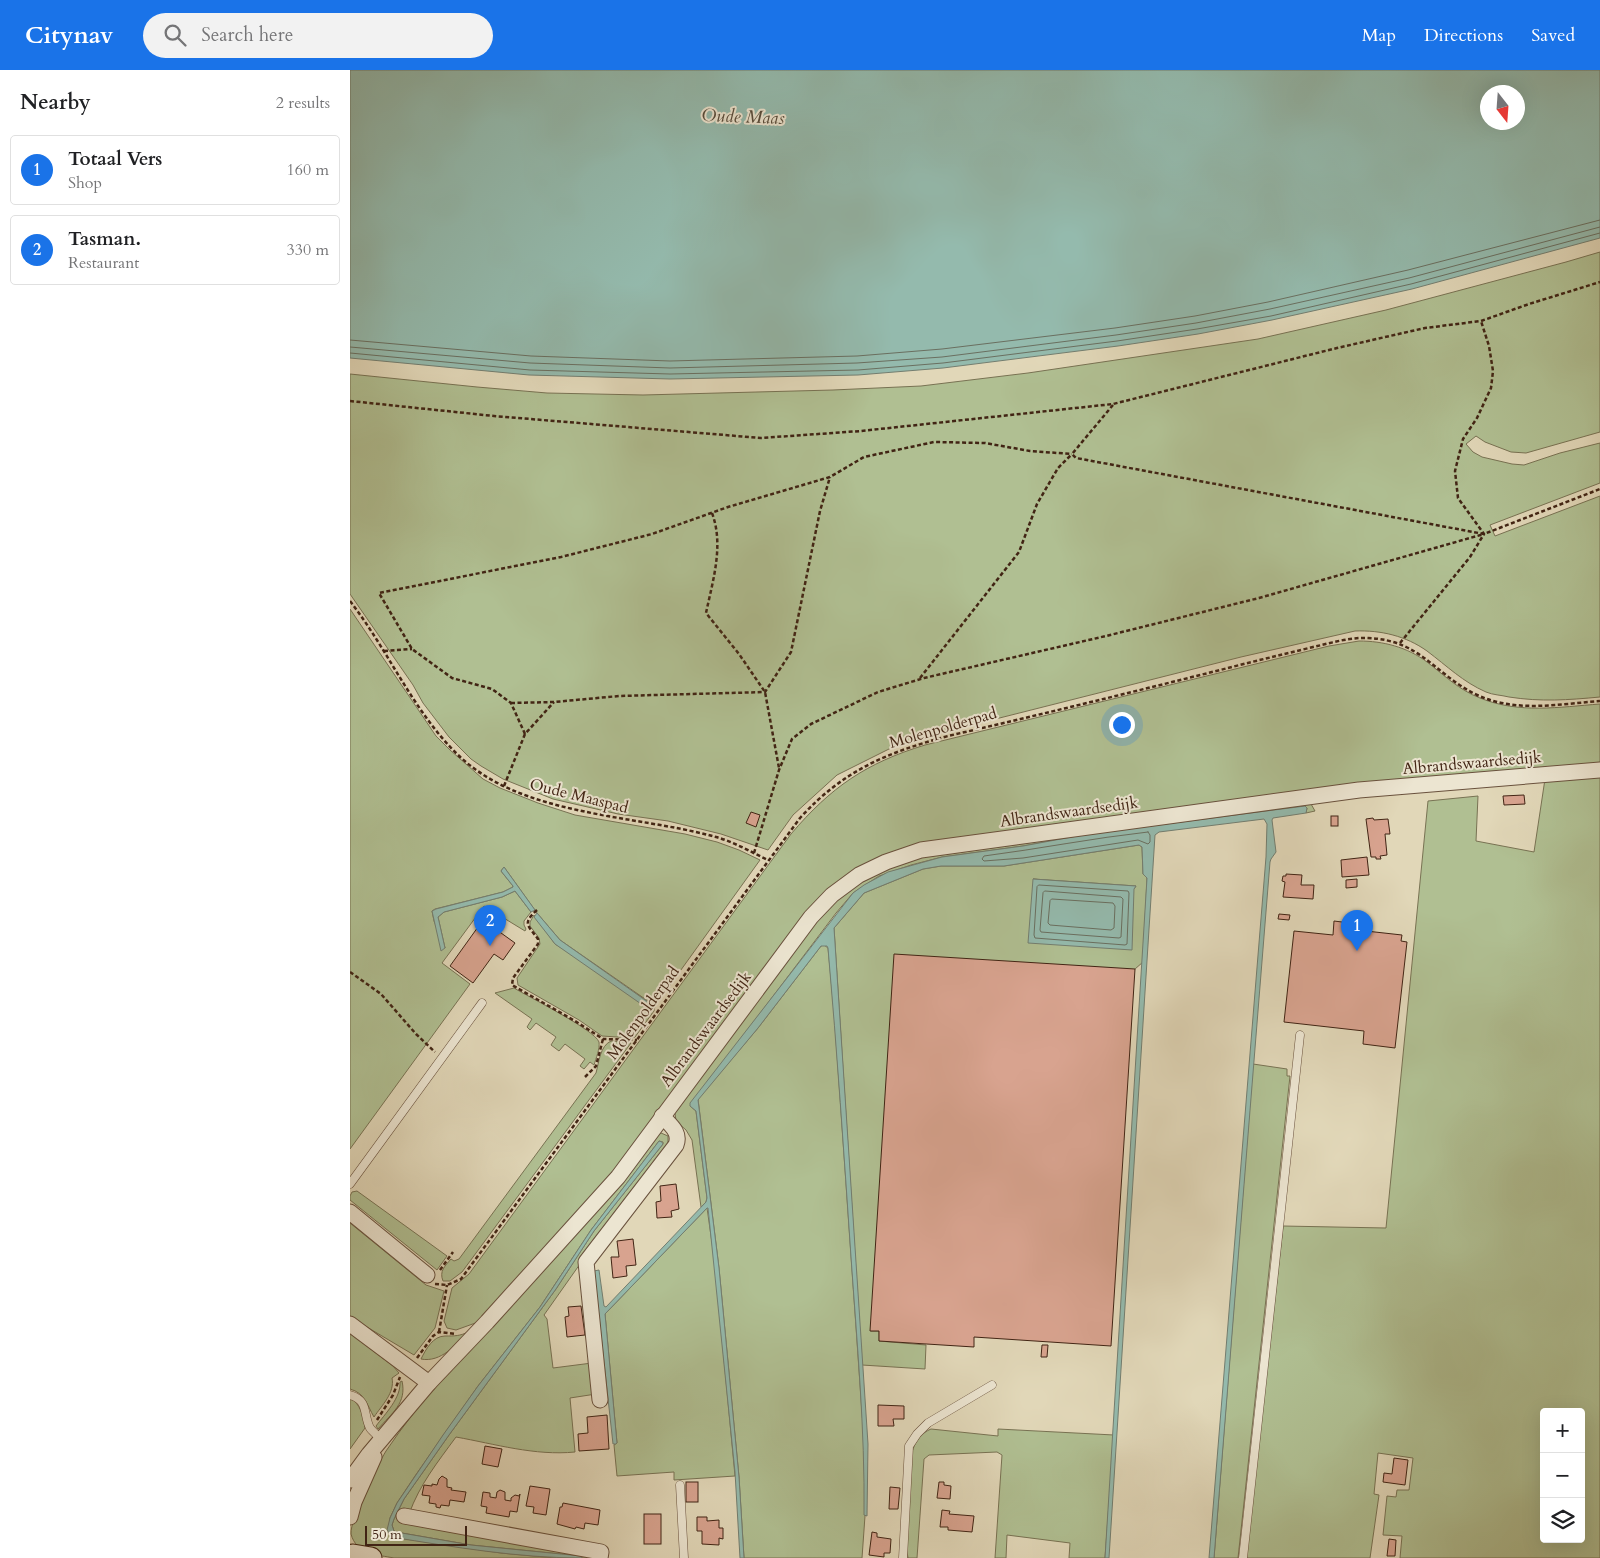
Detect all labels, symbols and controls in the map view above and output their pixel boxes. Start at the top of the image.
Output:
search box [143,13,493,58]
text: Citynav [25,19,113,52]
icon: search [161,21,189,49]
text: Search here [201,22,293,48]
text: Map [1362,23,1396,48]
text: Directions [1424,23,1503,48]
text: Saved [1531,23,1575,48]
north arrow [1480,85,1525,130]
text: Nearby [20,88,91,117]
text: 2 results [276,92,330,114]
water label: Oude Maas [701,103,785,131]
text: Totaal Vers [68,146,162,172]
text: 1 [33,159,41,181]
text: 160 m [287,159,329,181]
text: Shop [68,172,102,194]
text: Tasman. [68,226,141,252]
text: 2 [33,239,41,261]
text: 330 m [287,239,329,261]
text: Restaurant [68,252,139,274]
street label: Molenpolderpad [887,702,1000,754]
your location [1109,712,1135,738]
street label: Albrandswaardsedijk [1402,746,1543,780]
street label: Oude Maaspad [527,773,631,819]
street label: Albrandswaardsedijk [998,791,1140,833]
pin: 2 [474,905,506,946]
pin: 1 [1341,910,1373,951]
street label: Molenpolderpad [601,961,685,1064]
street label: Albrandswaardsedijk [655,966,757,1091]
map controls [1540,1408,1585,1543]
button: + [1540,1408,1585,1453]
button: − [1540,1453,1585,1498]
button: layers [1540,1498,1585,1543]
scale bar [365,1523,468,1546]
text: 50 m [372,1525,402,1544]

